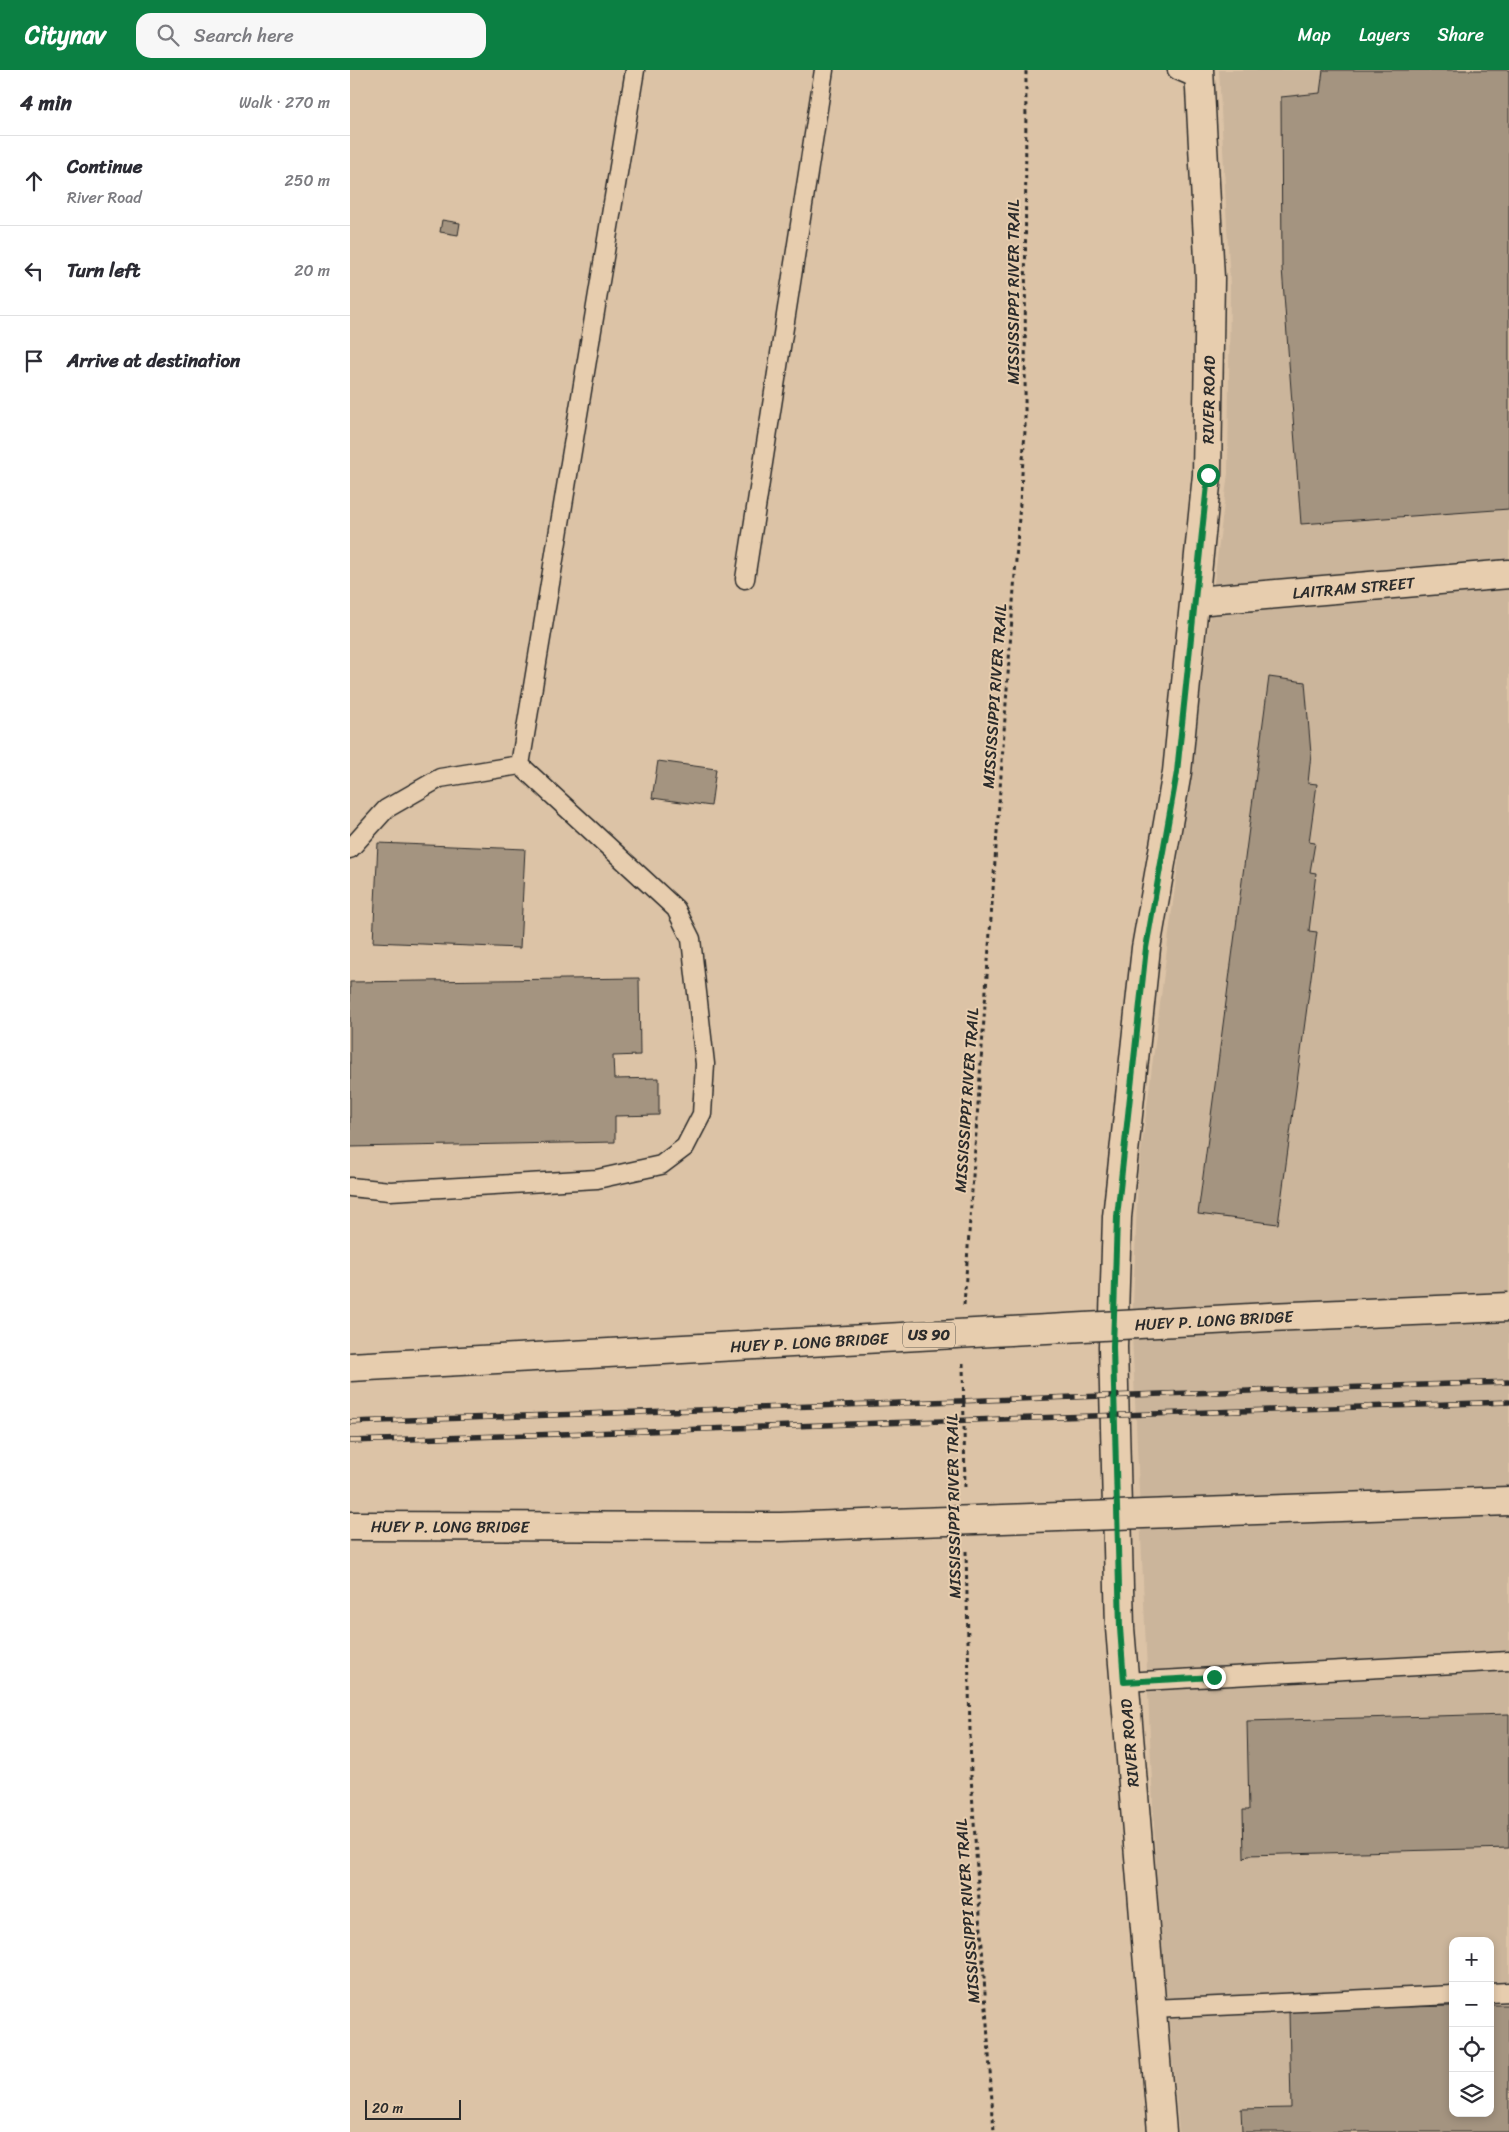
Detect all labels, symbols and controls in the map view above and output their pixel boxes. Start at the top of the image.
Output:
search box [136,13,486,58]
text: Citynav [25,14,106,56]
text: Search here [194,19,294,52]
text: Map [1298,19,1331,51]
text: Layers [1359,19,1410,51]
text: Share [1438,19,1484,51]
icon: search [154,21,182,49]
text: 4 min [20,84,72,122]
text: Walk · 270 m [239,88,330,117]
text: Continue [67,150,143,183]
text: 250 m [284,166,330,195]
icon: ahead [20,167,48,195]
text: River Road [67,183,142,212]
street label: MISSISSIPPI RIVER TRAIL [999,199,1028,385]
text: Turn left [67,254,140,287]
text: 20 m [294,256,330,285]
icon: left [20,257,48,285]
text: Arrive at destination [67,344,240,377]
icon: arrive [20,347,48,375]
street label: RIVER ROAD [1193,355,1224,444]
route start [1197,464,1220,487]
street label: LAITRAM STREET [1291,568,1417,608]
street label: MISSISSIPPI RIVER TRAIL [974,602,1015,789]
street label: MISSISSIPPI RIVER TRAIL [946,1006,987,1193]
street label: HUEY P. LONG BRIDGE [1134,1302,1295,1339]
road number: US 90 [903,1322,955,1348]
street label: HUEY P. LONG BRIDGE [729,1324,890,1361]
street label: MISSISSIPPI RIVER TRAIL [937,1413,970,1599]
street label: HUEY P. LONG BRIDGE [371,1512,530,1541]
route end [1203,1666,1226,1689]
street label: RIVER ROAD [1111,1697,1148,1788]
street label: MISSISSIPPI RIVER TRAIL [947,1817,988,2004]
map controls [1449,1937,1494,2117]
button: + [1449,1937,1494,1982]
button: − [1449,1982,1494,2027]
button: locate [1449,2027,1494,2072]
button: layers [1449,2072,1494,2117]
text: 20 m [372,2096,403,2121]
scale bar [365,2097,461,2120]

